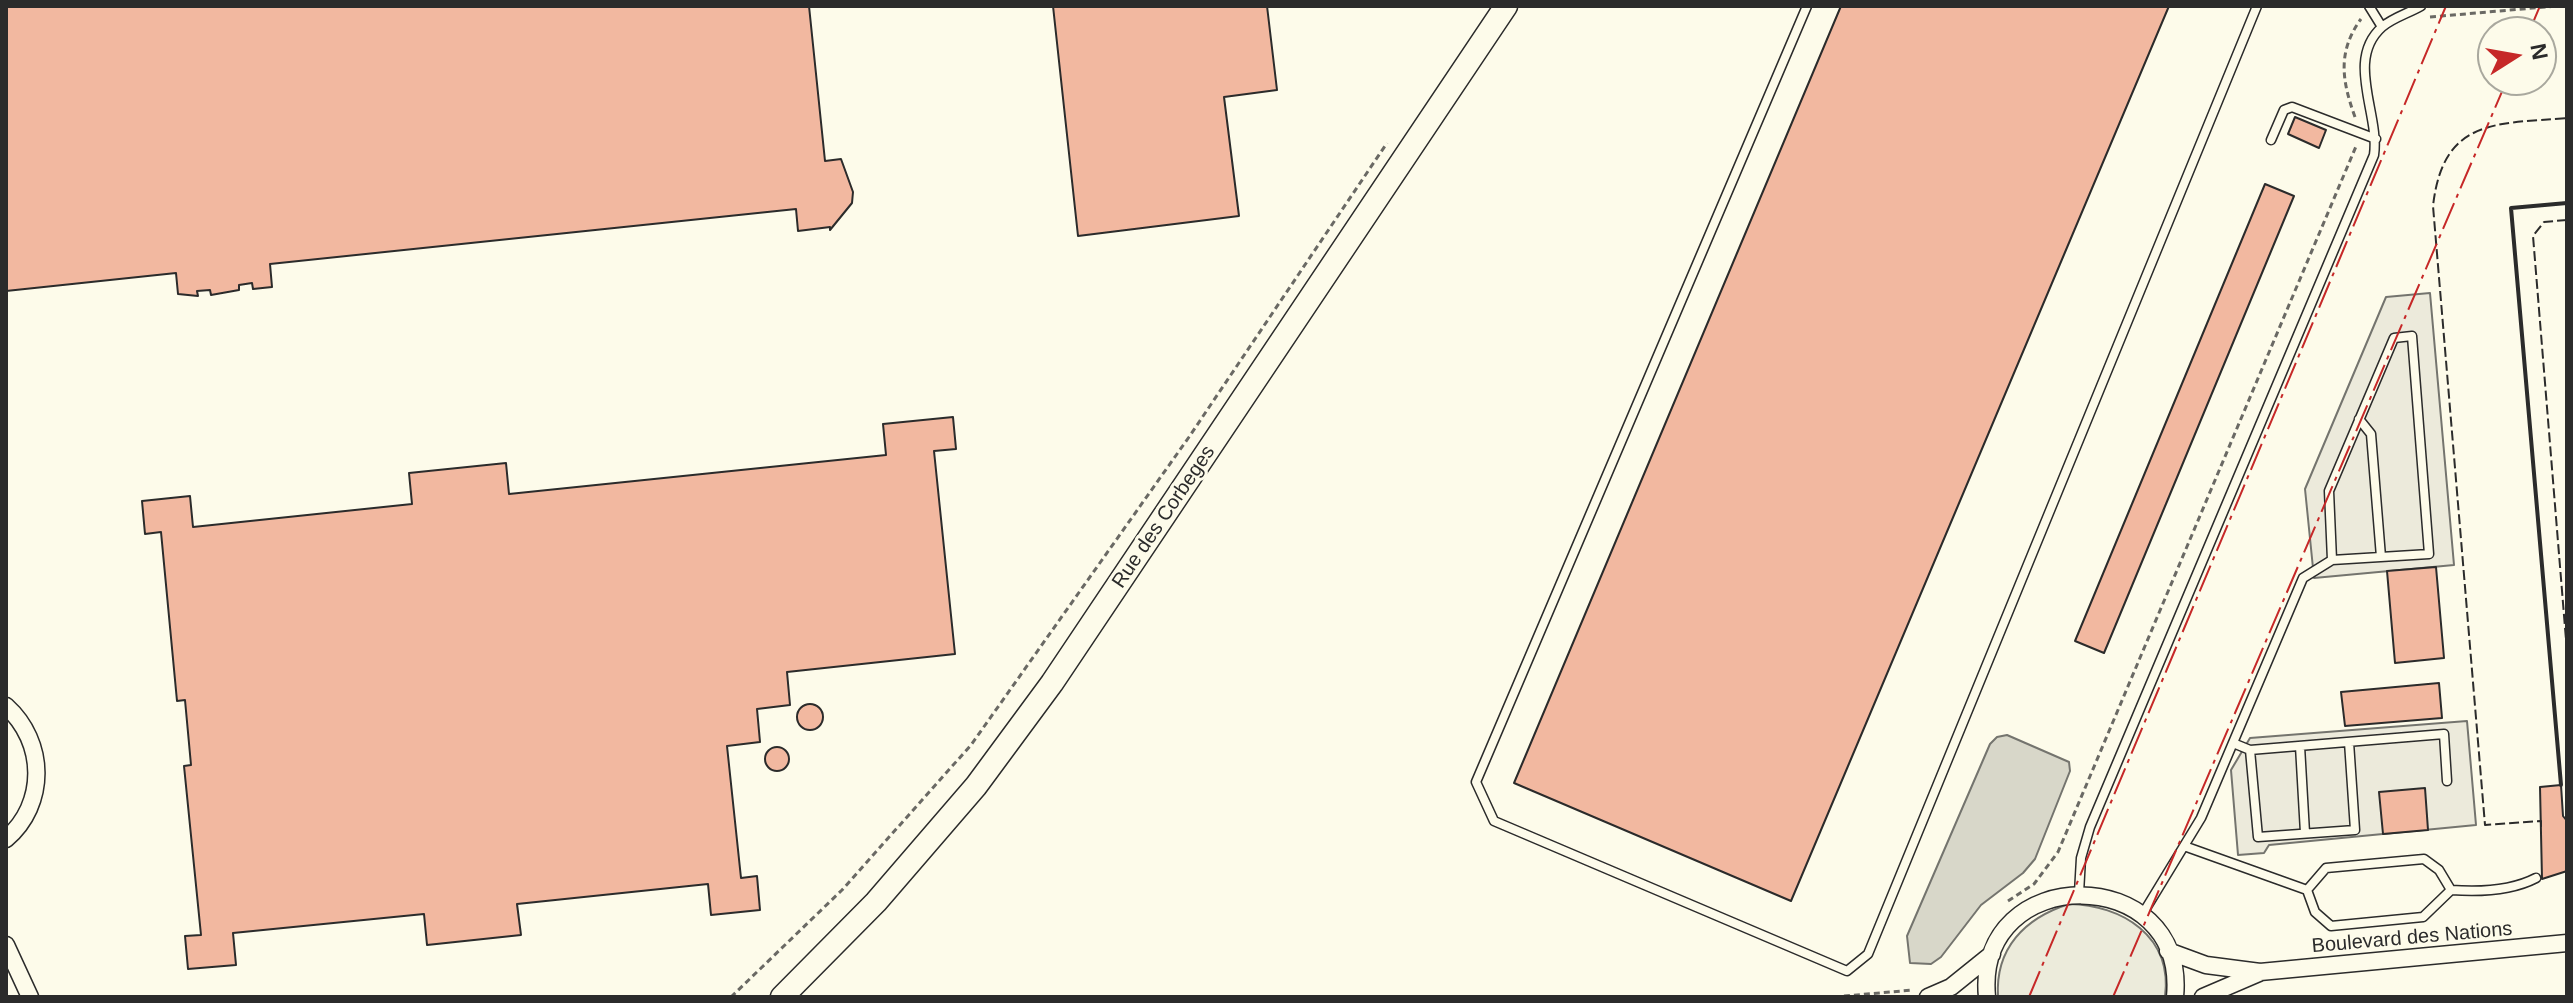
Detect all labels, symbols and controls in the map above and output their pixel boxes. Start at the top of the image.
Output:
north arrow [2477,16,2557,96]
text: N [2525,42,2553,62]
street label: Rue des Corbeges [1107,441,1221,593]
street label: Boulevard des Nations [2311,917,2513,959]

